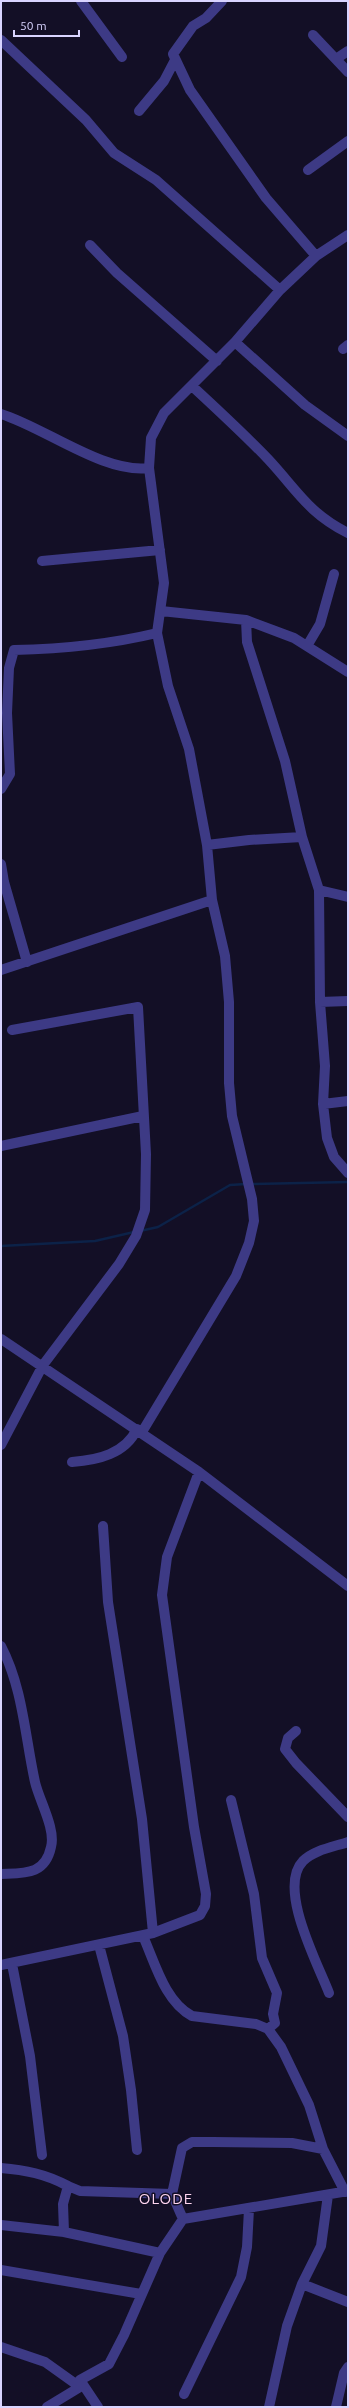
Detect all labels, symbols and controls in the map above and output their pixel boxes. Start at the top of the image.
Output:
scale bar [14,12,79,38]
text: 50 m [20,19,47,32]
district label: OLODE [139,2190,193,2207]

